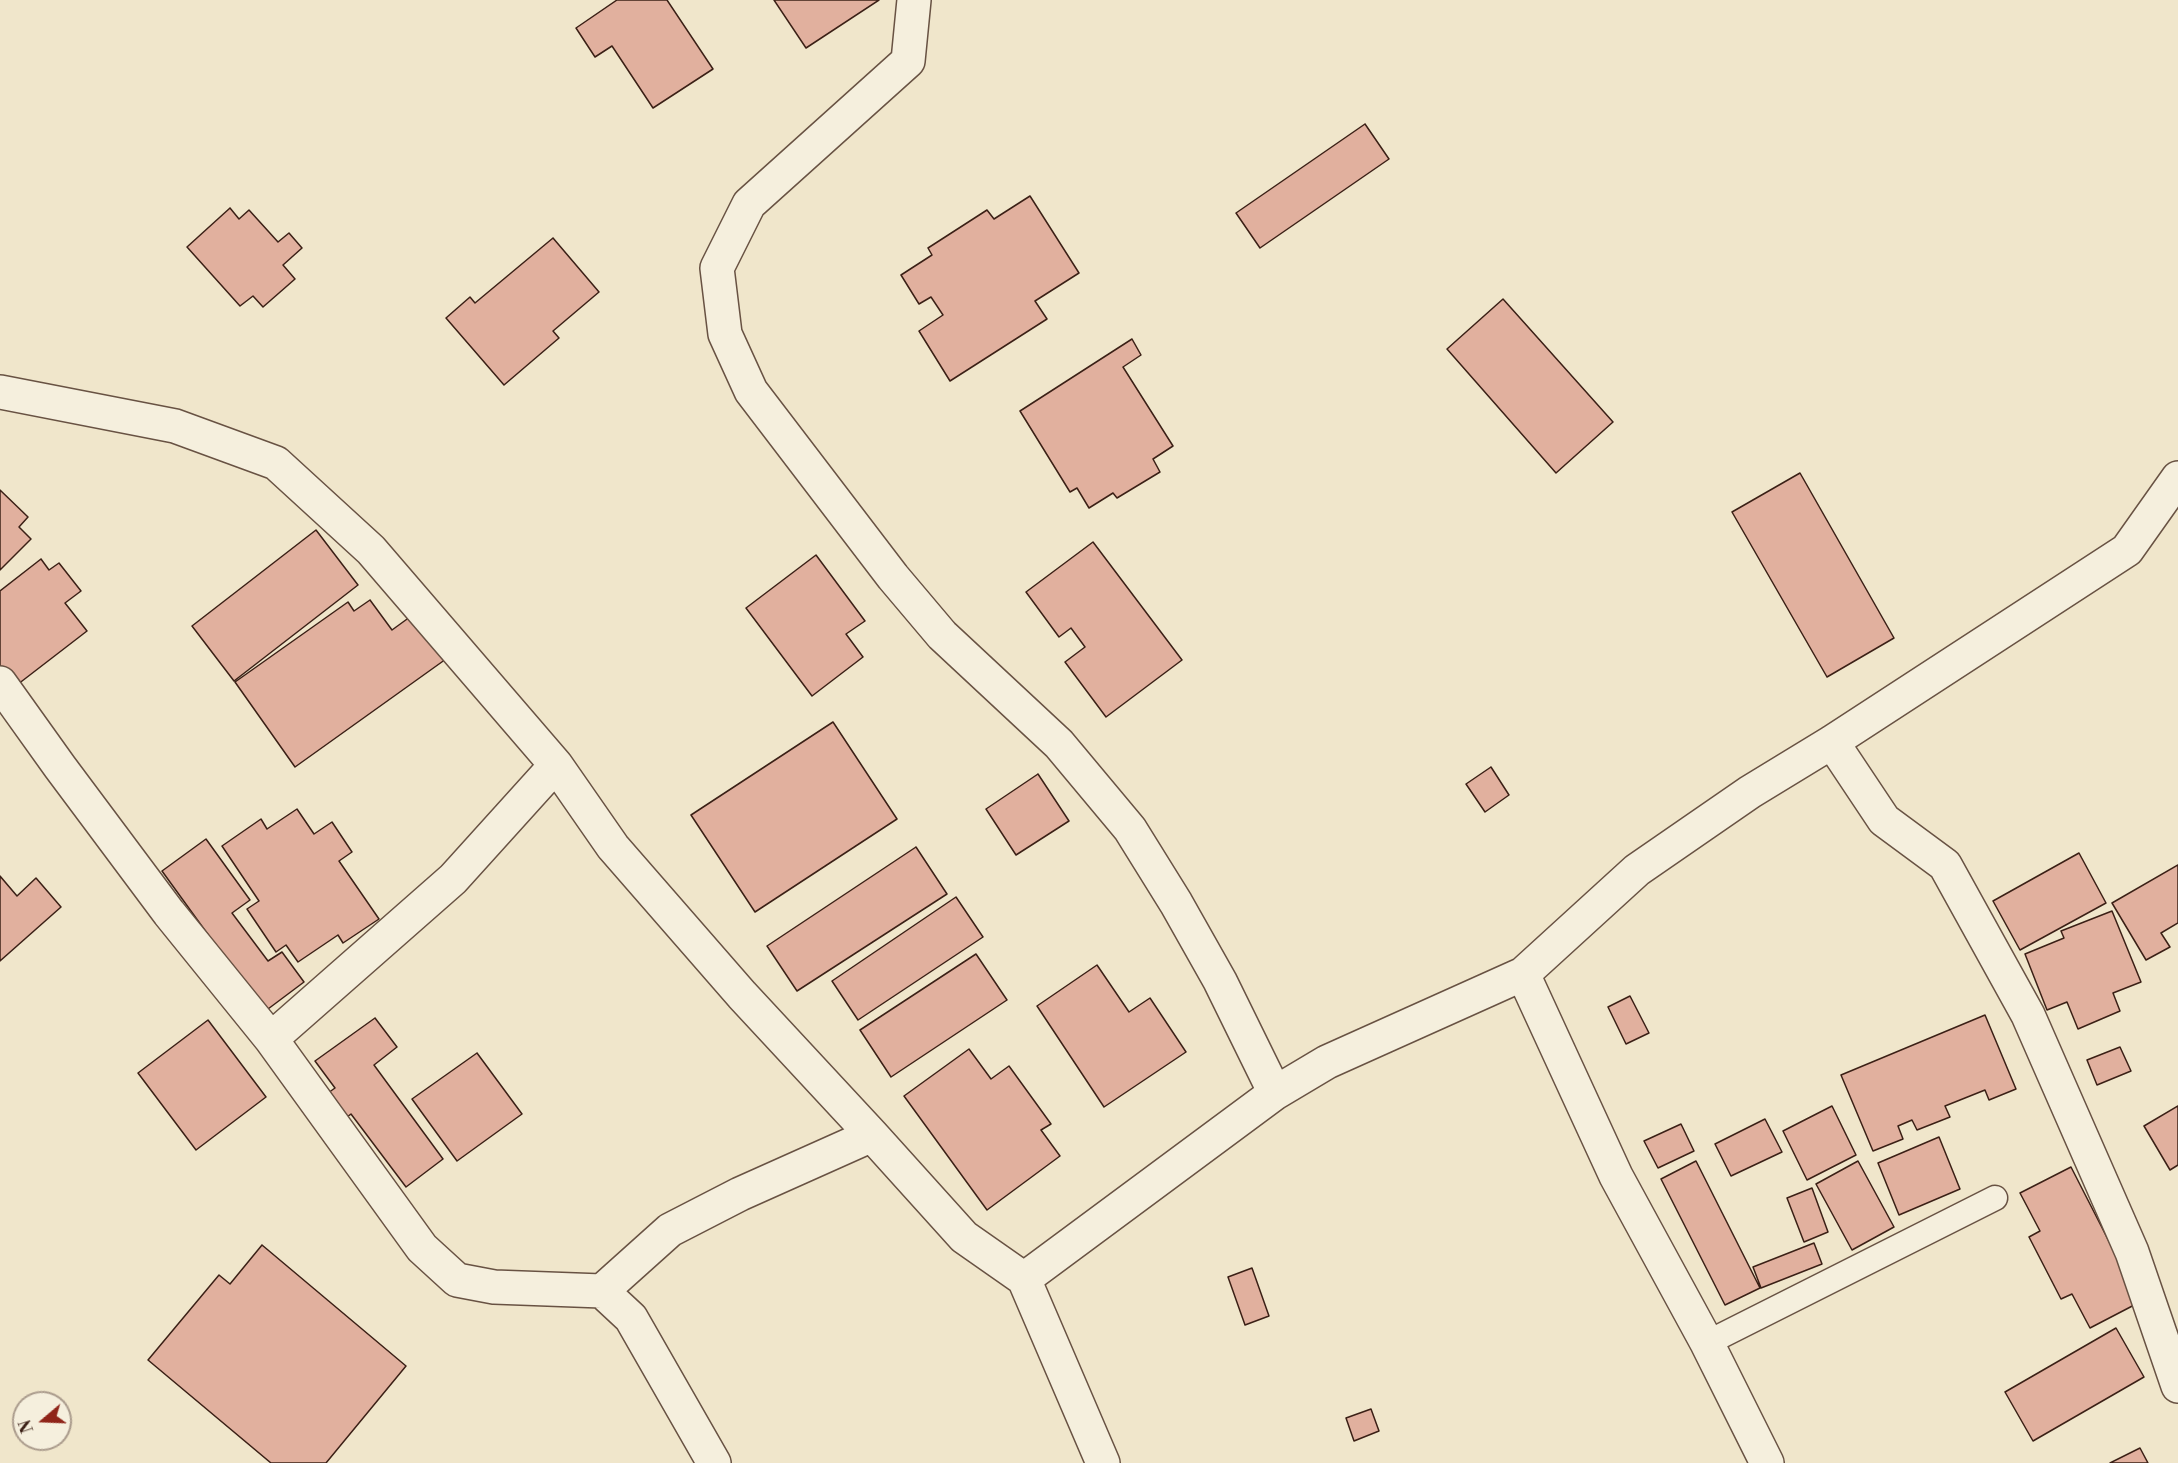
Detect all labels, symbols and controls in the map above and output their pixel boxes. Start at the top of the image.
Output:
north arrow [12,1391,72,1451]
text: N [15,1417,38,1435]

